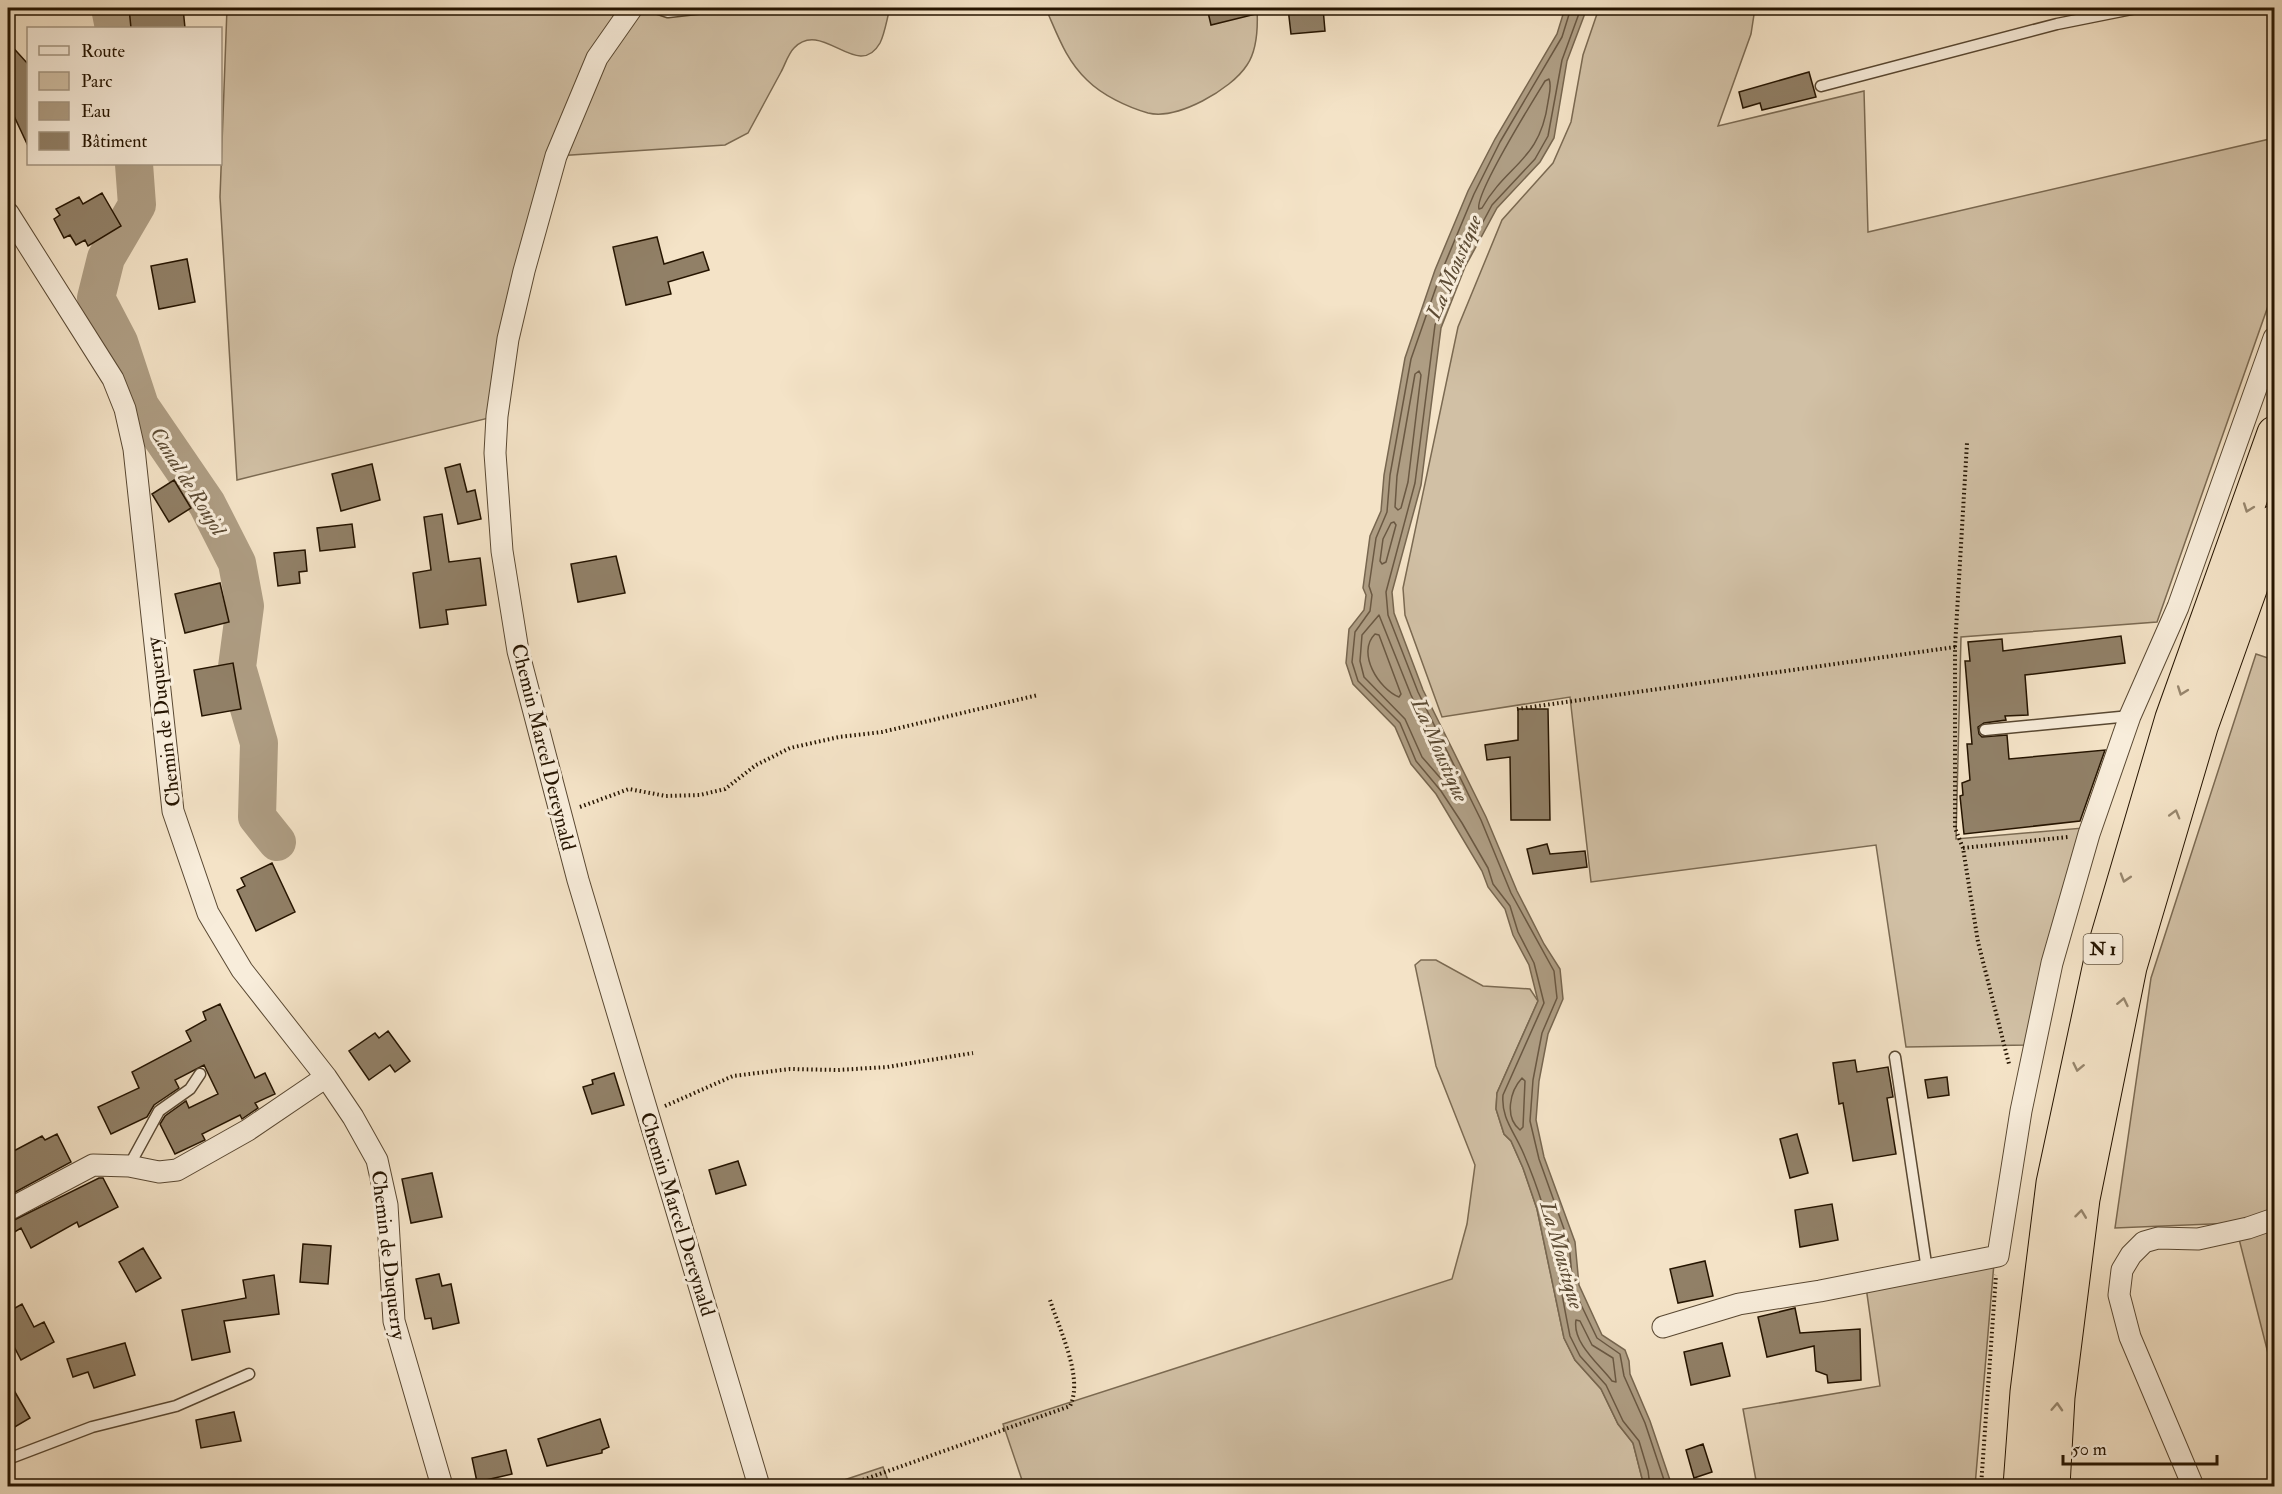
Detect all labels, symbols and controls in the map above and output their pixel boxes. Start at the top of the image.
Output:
legend [27,27,222,165]
text: Route [81,40,125,63]
text: Parc [81,70,112,93]
text: Eau [81,100,111,123]
text: Bâtiment [81,130,147,153]
water label: La Moustique [1420,210,1489,324]
water label: Canal de Roujol [143,422,233,542]
one-way arrow [2242,502,2255,512]
street label: Chemin de Duquerry [141,635,186,808]
street label: Chemin Marcel Dereynald [506,641,581,853]
one-way arrow [2176,685,2189,696]
water label: La Moustique [1404,693,1475,807]
one-way arrow [2168,809,2180,820]
one-way arrow [2120,872,2132,883]
road number: N 1 [2084,934,2122,964]
one-way arrow [2116,997,2129,1007]
one-way arrow [2072,1061,2085,1071]
street label: Chemin Marcel Dereynald [635,1109,721,1319]
street label: Chemin de Duquerry [366,1169,411,1342]
water label: La Moustique [1533,1197,1590,1313]
one-way arrow [2074,1209,2086,1218]
one-way arrow [2051,1403,2064,1412]
scale bar [2063,1428,2218,1466]
text: 50 m [2072,1438,2107,1461]

